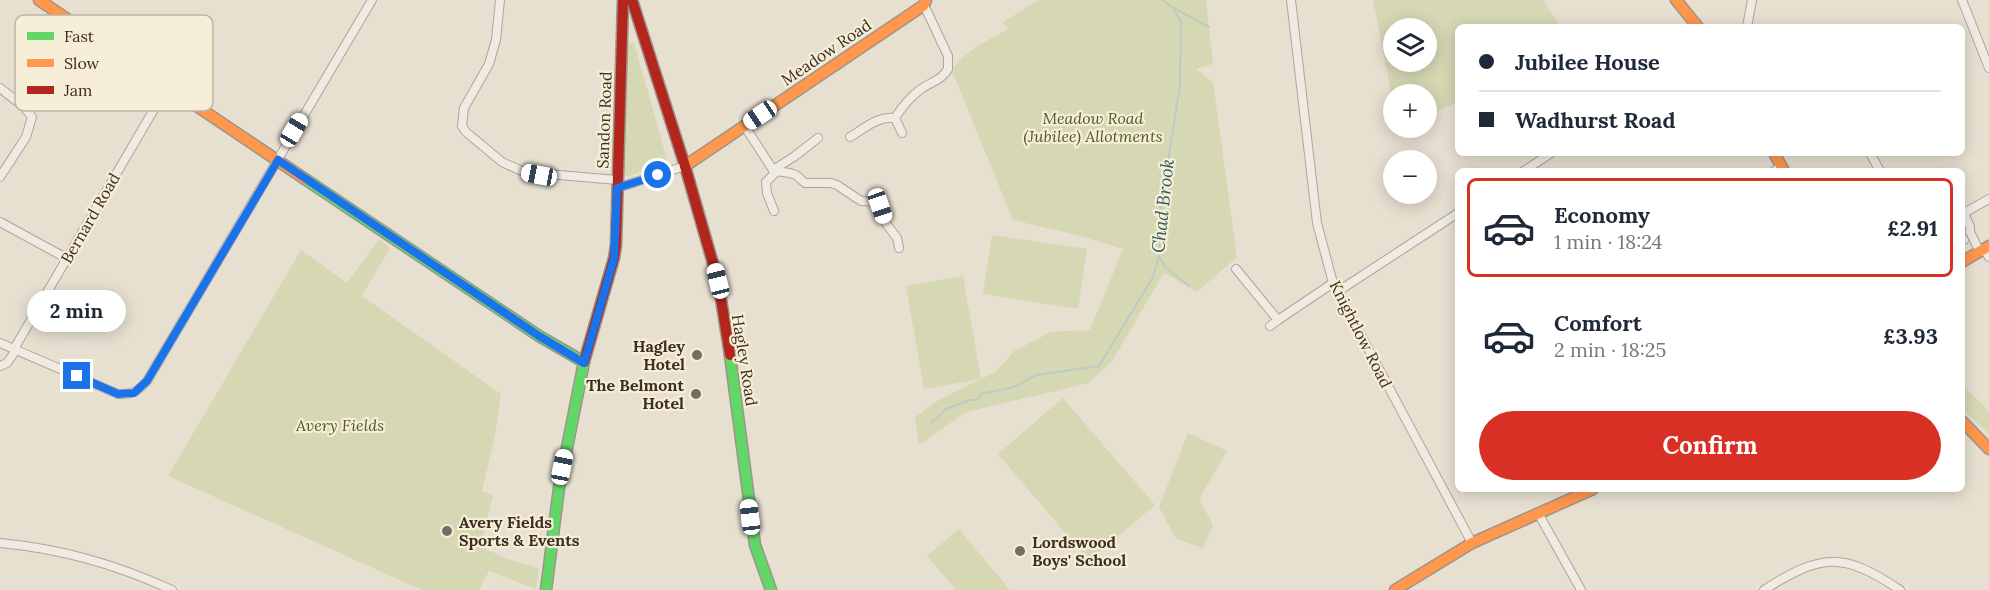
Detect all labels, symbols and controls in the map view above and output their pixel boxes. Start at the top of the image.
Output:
street label: Meadow Road [777,14,875,89]
legend [15,15,213,111]
map controls [1383,18,1437,204]
button: layers [1383,18,1437,72]
text: Fast [64,26,95,46]
text: Jubilee House [1515,48,1660,76]
text: Slow [64,53,100,73]
street label: Sandon Road [592,71,616,169]
text: Jam [63,80,92,100]
button: + [1383,84,1437,138]
car [740,97,780,133]
text: Wadhurst Road [1515,106,1676,134]
park label: Meadow Road (Jubilee) Allotments [1023,108,1163,147]
car [277,110,311,150]
button: − [1383,150,1437,204]
water label: Chad Brook [1146,158,1179,254]
route start [644,161,671,188]
car [520,163,558,187]
street label: Bernard Road [56,169,124,267]
car [866,186,894,226]
icon: car [1482,201,1536,255]
text: Economy [1554,201,1650,229]
text: £2.91 [1887,214,1938,242]
text: 1 min · 18:24 [1554,229,1662,254]
car [705,261,731,301]
street label: Knightlow Road [1325,277,1397,391]
callout: 2 min [28,289,127,331]
text: 2 min [50,298,103,323]
icon: car [1482,309,1536,363]
text: Comfort [1554,309,1642,337]
street label: Hagley Road [728,313,762,408]
text: £3.93 [1883,322,1938,350]
place label: Hagley Hotel [633,336,685,374]
text: 2 min · 18:25 [1554,337,1666,362]
marker: Hagley Hotel [690,348,704,362]
route end [63,362,90,389]
place label: The Belmont Hotel [586,375,684,413]
marker: The Belmont Hotel [689,387,703,401]
button: Confirm [1479,411,1941,480]
park label: Avery Fields [295,415,384,435]
car [550,448,574,486]
car [739,498,761,536]
place label: Avery Fields Sports & Events [459,512,580,550]
marker: Avery Fields Sports & Events [440,524,454,538]
place label: Lordswood Boys' School [1032,532,1126,570]
marker: Lordswood Boys' School [1013,544,1027,558]

